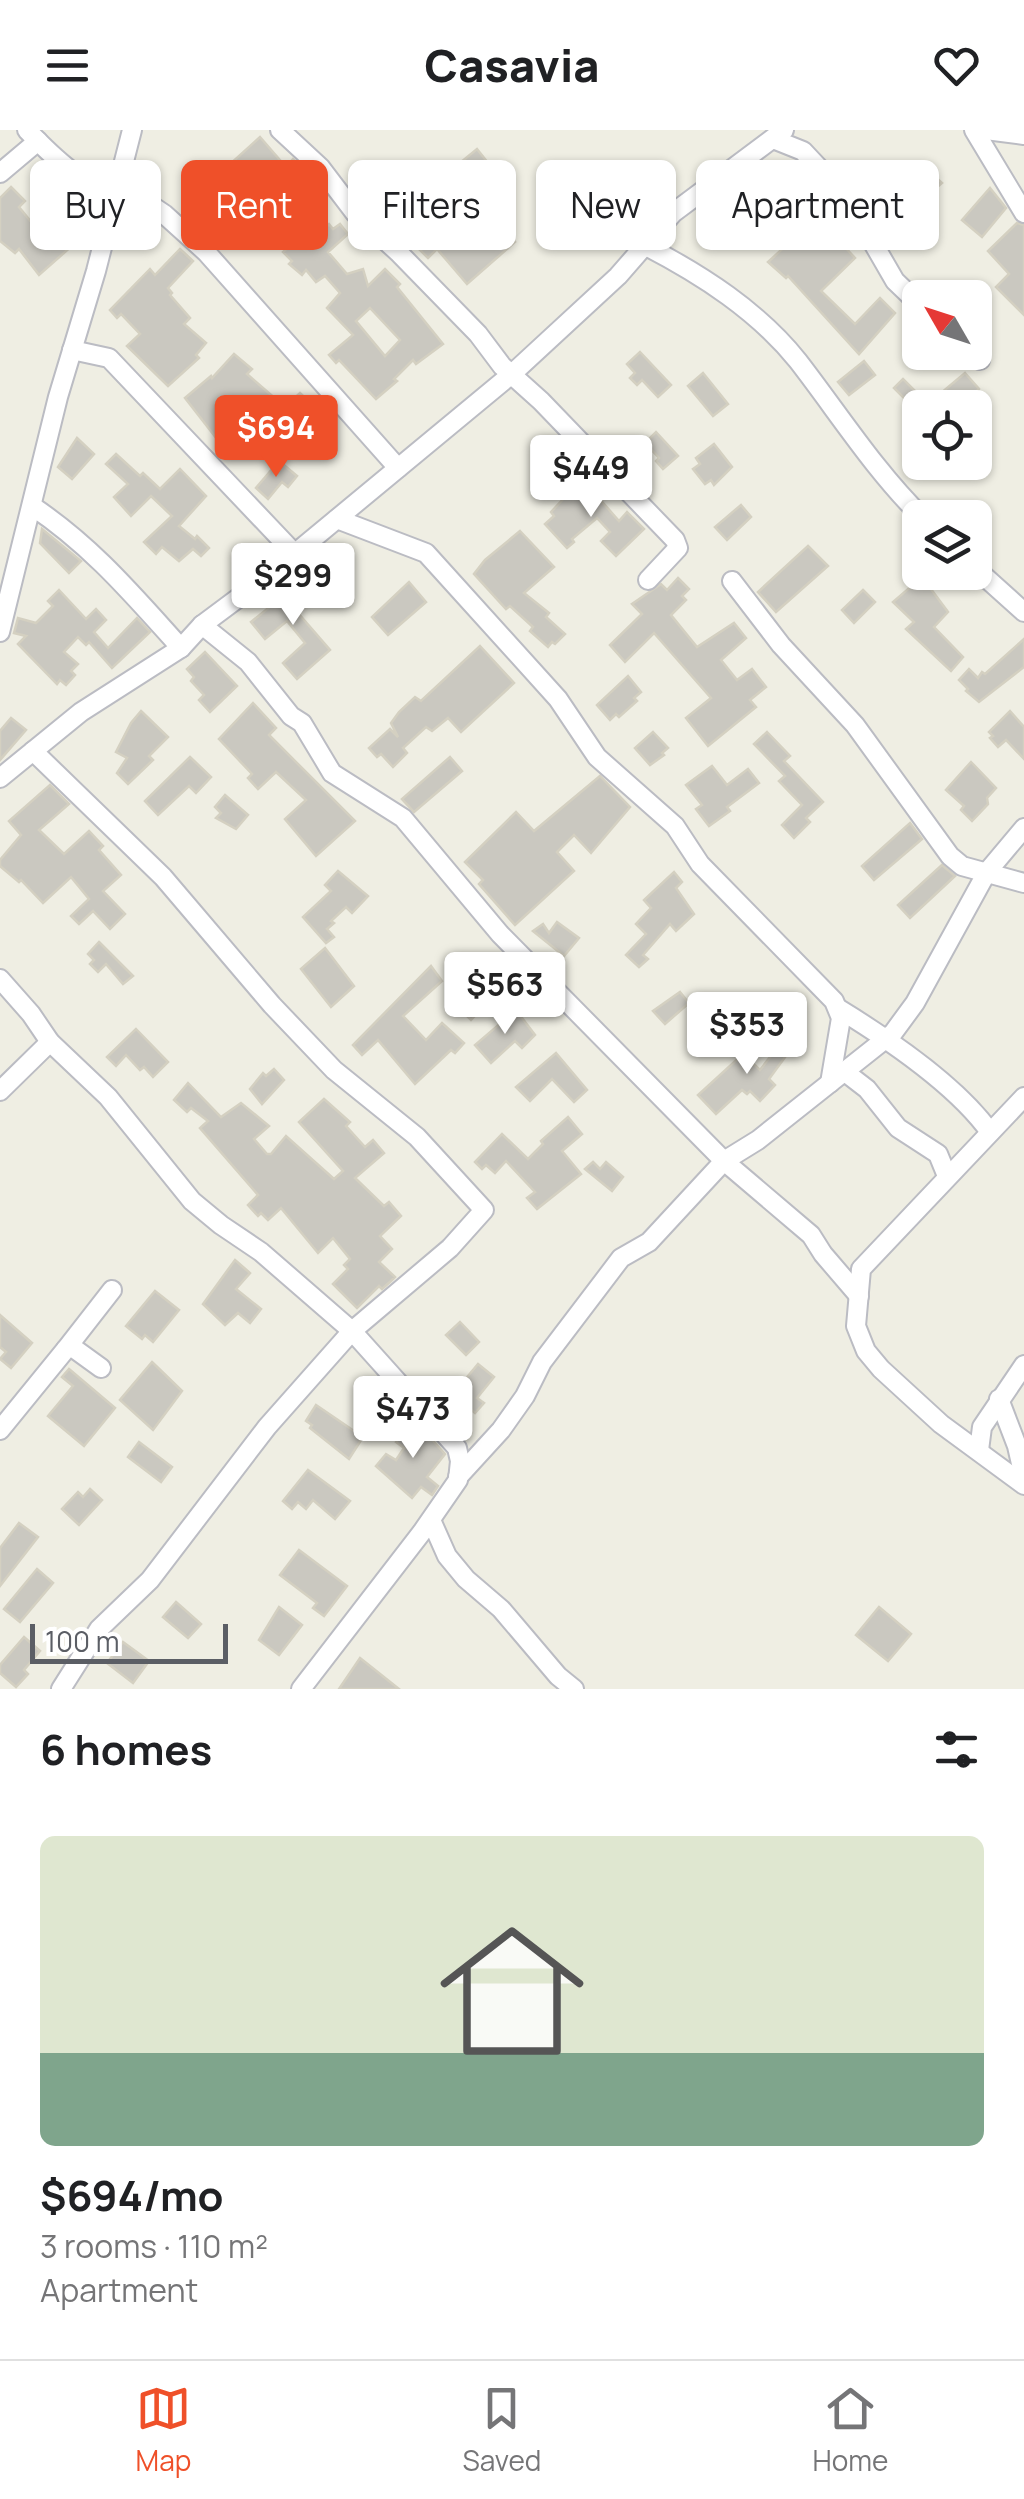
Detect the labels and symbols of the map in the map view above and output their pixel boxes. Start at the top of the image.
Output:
north arrow [902,280,992,370]
pin: $694 [217,395,335,480]
pin: $449 [532,435,650,520]
pin: $299 [234,543,352,628]
pin: $563 [446,952,564,1037]
pin: $353 [688,992,806,1077]
pin: $473 [354,1376,472,1461]
scale bar [30,1619,228,1664]

